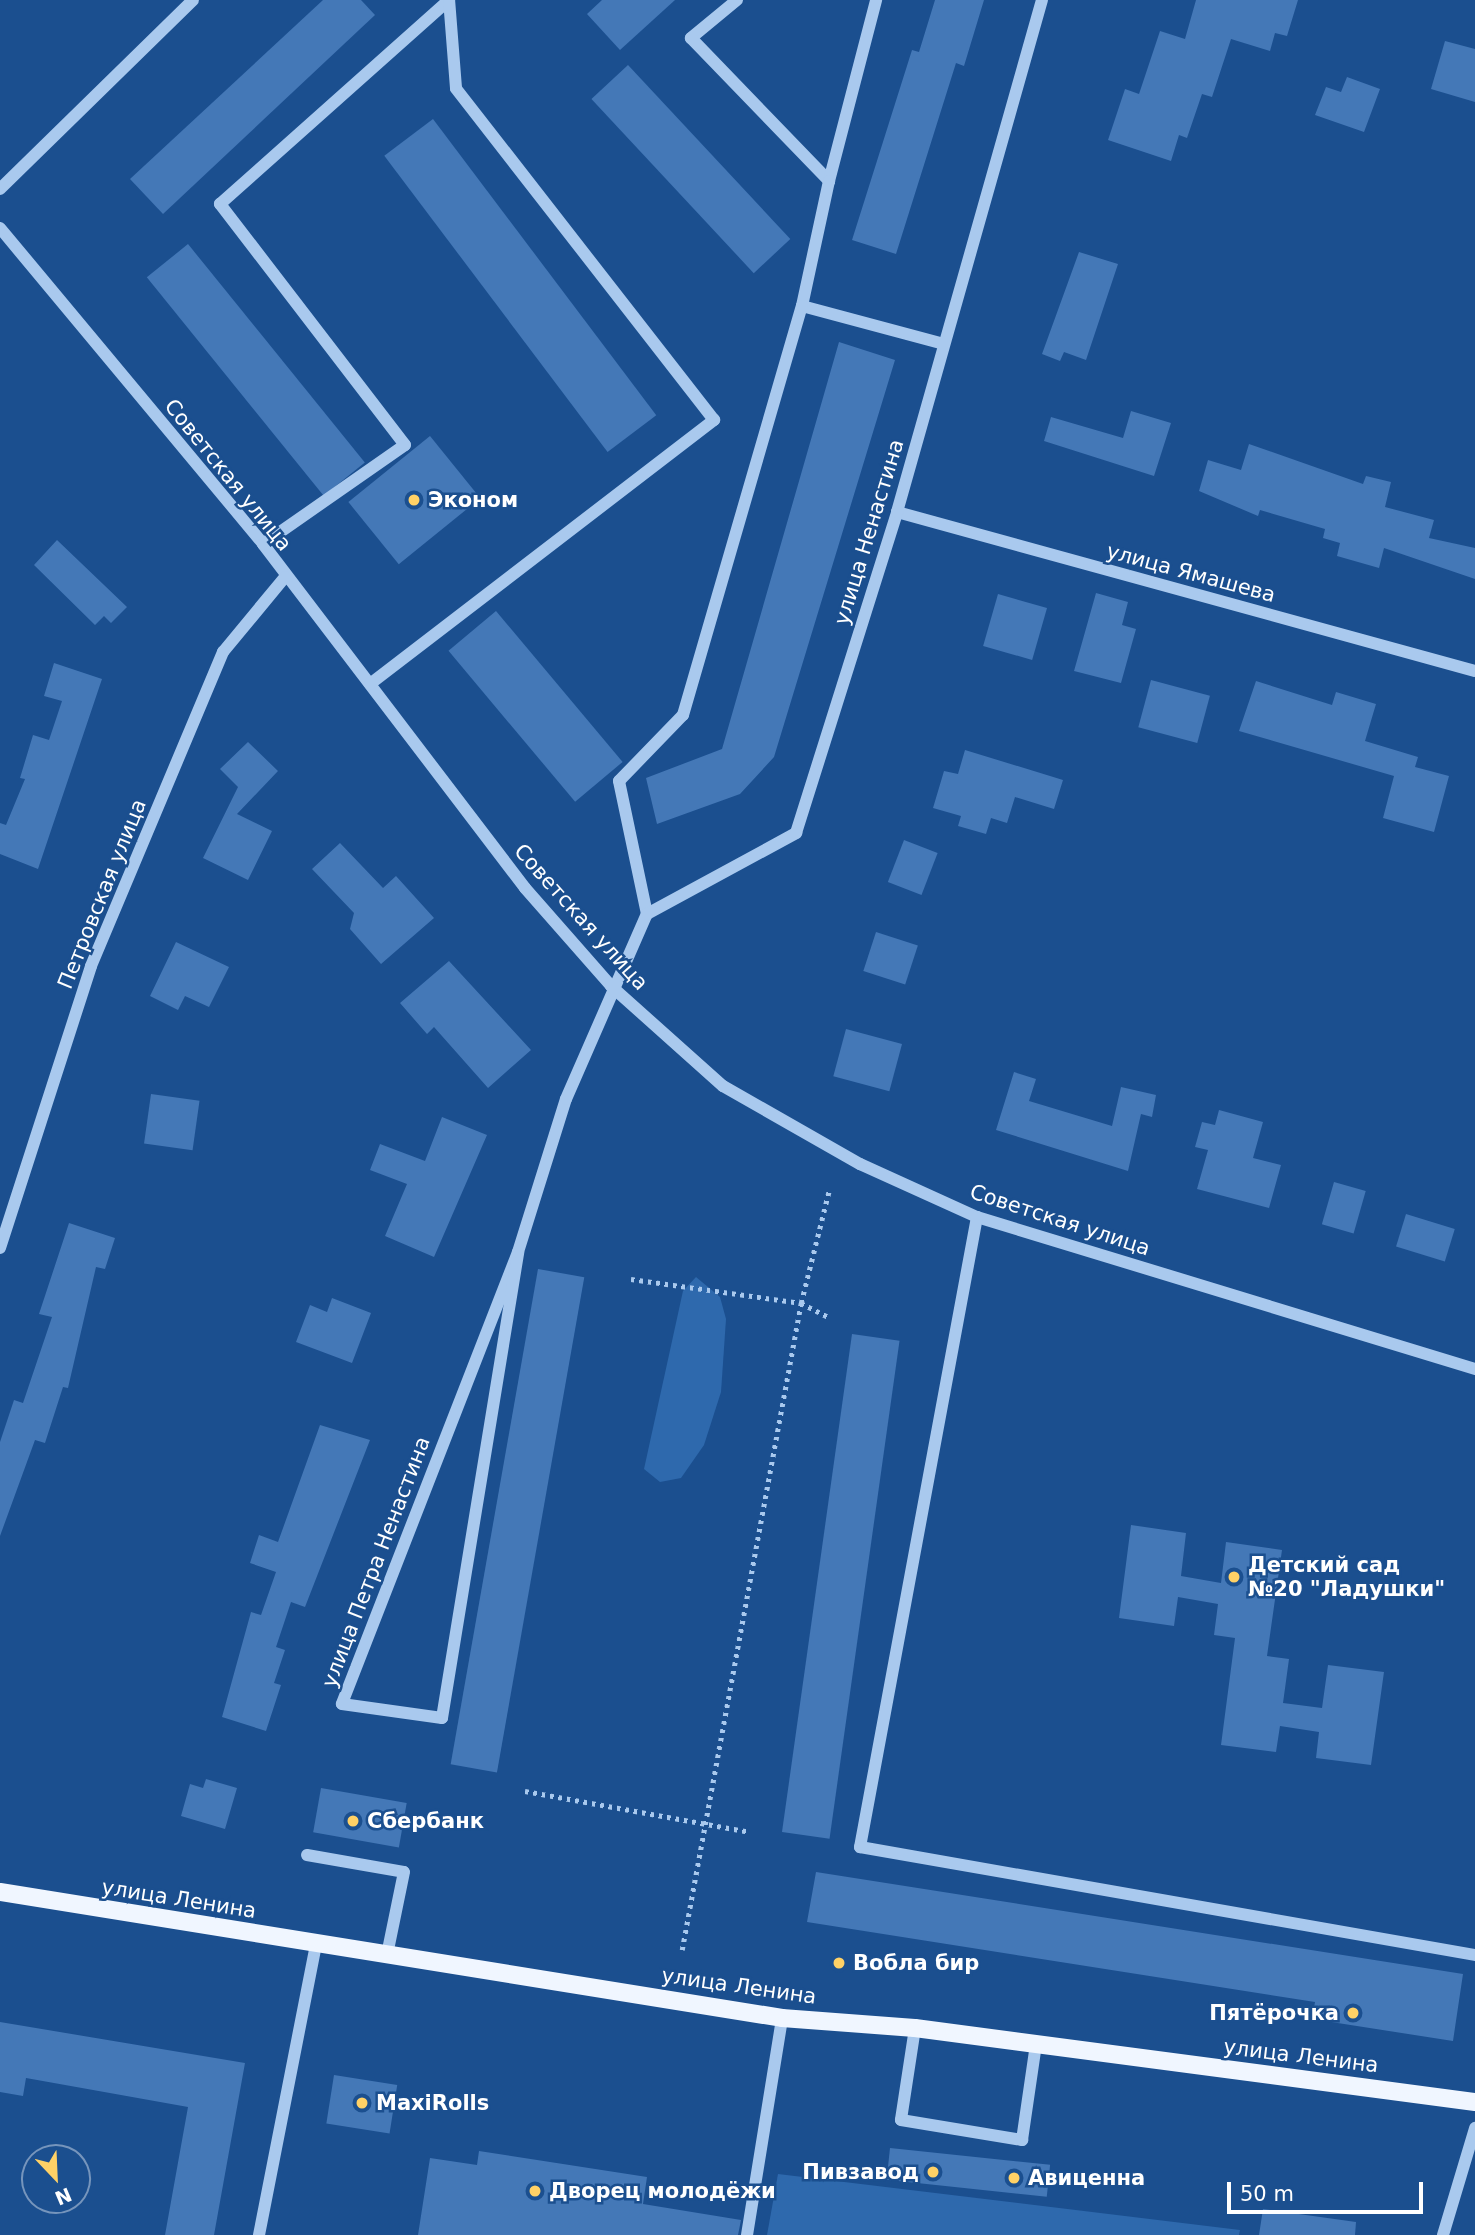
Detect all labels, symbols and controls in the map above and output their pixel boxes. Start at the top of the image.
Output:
street label: Советская улица [159,394,297,556]
street label: улица Ненастина [829,436,909,628]
place label: Эконом [428,487,518,513]
marker: Эконом [406,492,422,508]
street label: улица Ямашева [1104,538,1278,608]
street label: Петровская улица [52,795,152,993]
street label: Советская улица [509,839,653,995]
street label: Советская улица [967,1179,1153,1261]
street label: улица Петра Ненастина [316,1433,436,1691]
place label: Детский сад №20 "Ладушки" [1248,1552,1445,1602]
marker: Детский сад №20 "Ладушки" [1226,1569,1242,1585]
place label: Сбербанк [367,1808,484,1834]
marker: Сбербанк [345,1813,361,1829]
street label: улица Ленина [100,1874,258,1924]
place label: Вобла бир [853,1950,979,1976]
marker: Вобла бир [831,1955,847,1971]
street label: улица Ленина [660,1963,818,2009]
place label: Пятёрочка [1209,2000,1339,2026]
marker: Пятёрочка [1345,2005,1361,2021]
street label: улица Ленина [1222,2034,1380,2078]
place label: MaxiRolls [376,2090,489,2116]
marker: MaxiRolls [354,2095,370,2111]
north arrow [21,2144,91,2214]
place label: Пивзавод [802,2159,919,2185]
marker: Пивзавод [925,2164,941,2180]
place label: Авиценна [1028,2165,1145,2191]
scale bar [1230,2168,1426,2212]
marker: Авиценна [1006,2170,1022,2186]
place label: Дворец молодёжи [549,2178,776,2204]
text: 50 m [1240,2182,1294,2206]
text: N [52,2183,75,2210]
marker: Дворец молодёжи [527,2183,543,2199]

